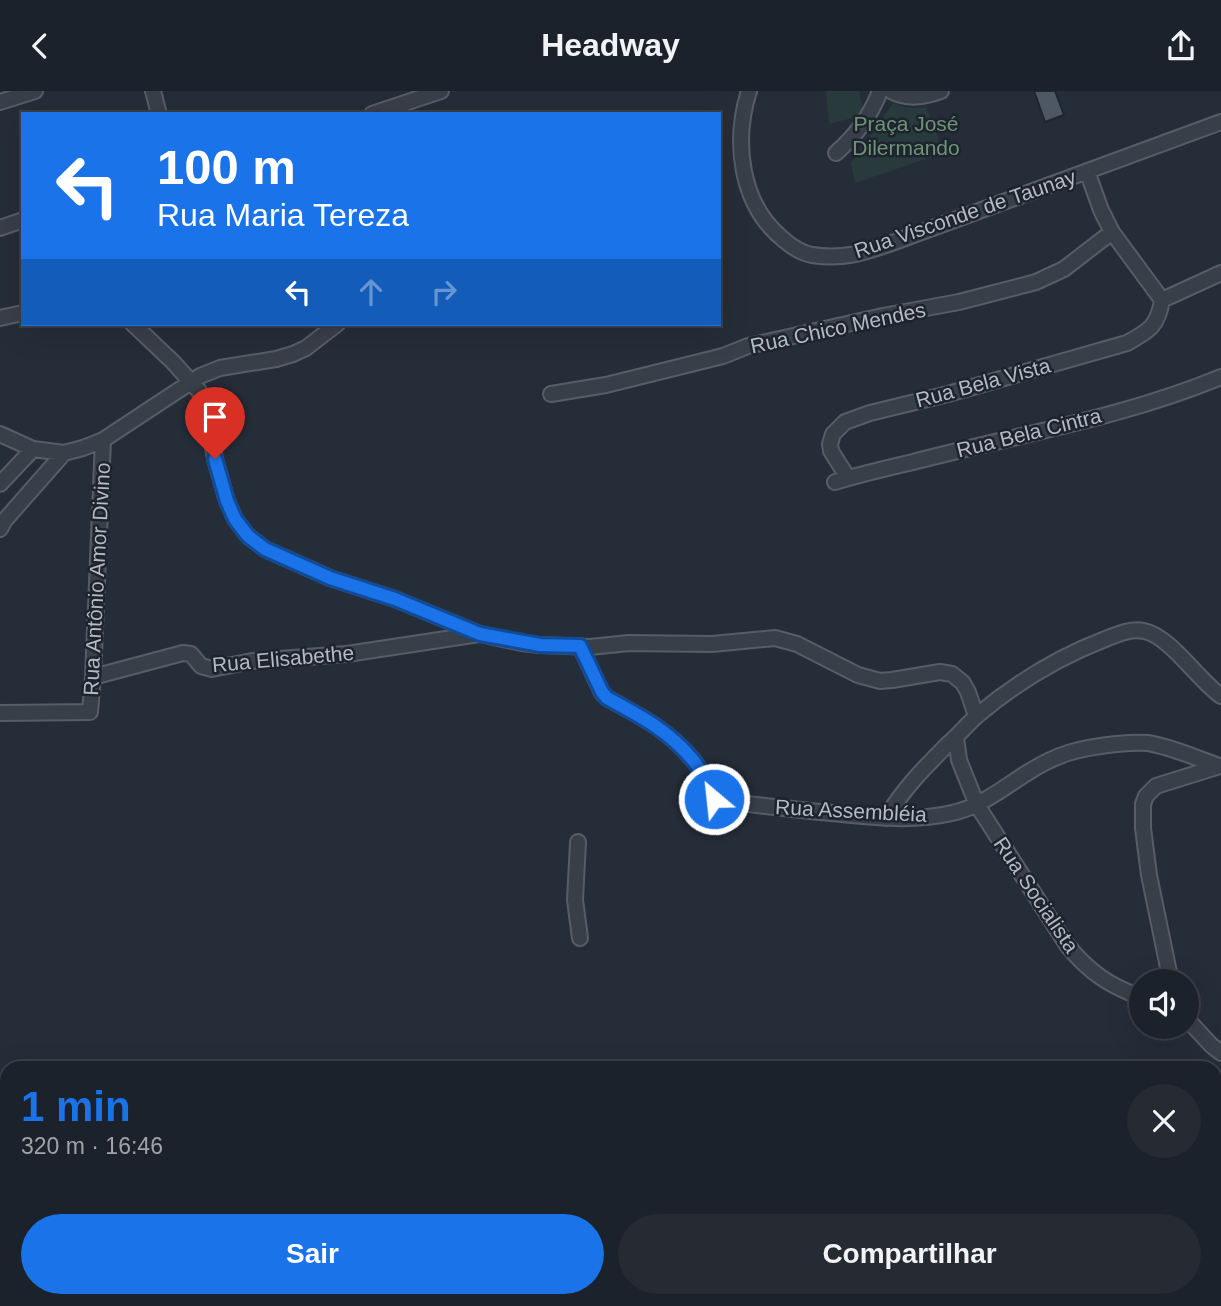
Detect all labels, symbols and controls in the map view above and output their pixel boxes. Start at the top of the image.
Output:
icon: back [21,27,59,65]
text: Headway [541,27,680,63]
icon: share [1162,27,1200,65]
park label: Praça José Dilermando [852,112,960,159]
icon: left [42,140,133,231]
text: 100 m [157,140,296,194]
street label: Rua Visconde de Taunay [851,165,1079,262]
text: Rua Maria Tereza [157,197,409,233]
icon: left [279,273,317,311]
icon: ahead [352,273,390,311]
icon: right [425,273,463,311]
street label: Rua Chico Mendes [748,298,928,357]
street label: Rua Bela Vista [913,353,1053,412]
pin [185,387,245,459]
icon: arrive [196,398,234,436]
street label: Rua Bela Cintra [954,403,1104,462]
street label: Rua Antônio Amor Divino [79,462,114,696]
street label: Rua Elisabethe [211,641,355,676]
position arrow [677,762,751,836]
street label: Rua Assembléia [775,795,928,826]
street label: Rua Socialista [989,833,1084,957]
map controls [1129,969,1199,1039]
button: sound [1129,969,1199,1039]
text: 1 min [21,1083,131,1130]
button: close [1127,1084,1201,1158]
text: 320 m · 16:46 [21,1133,163,1159]
button: Sair [21,1214,604,1294]
button: Compartilhar [618,1214,1201,1294]

